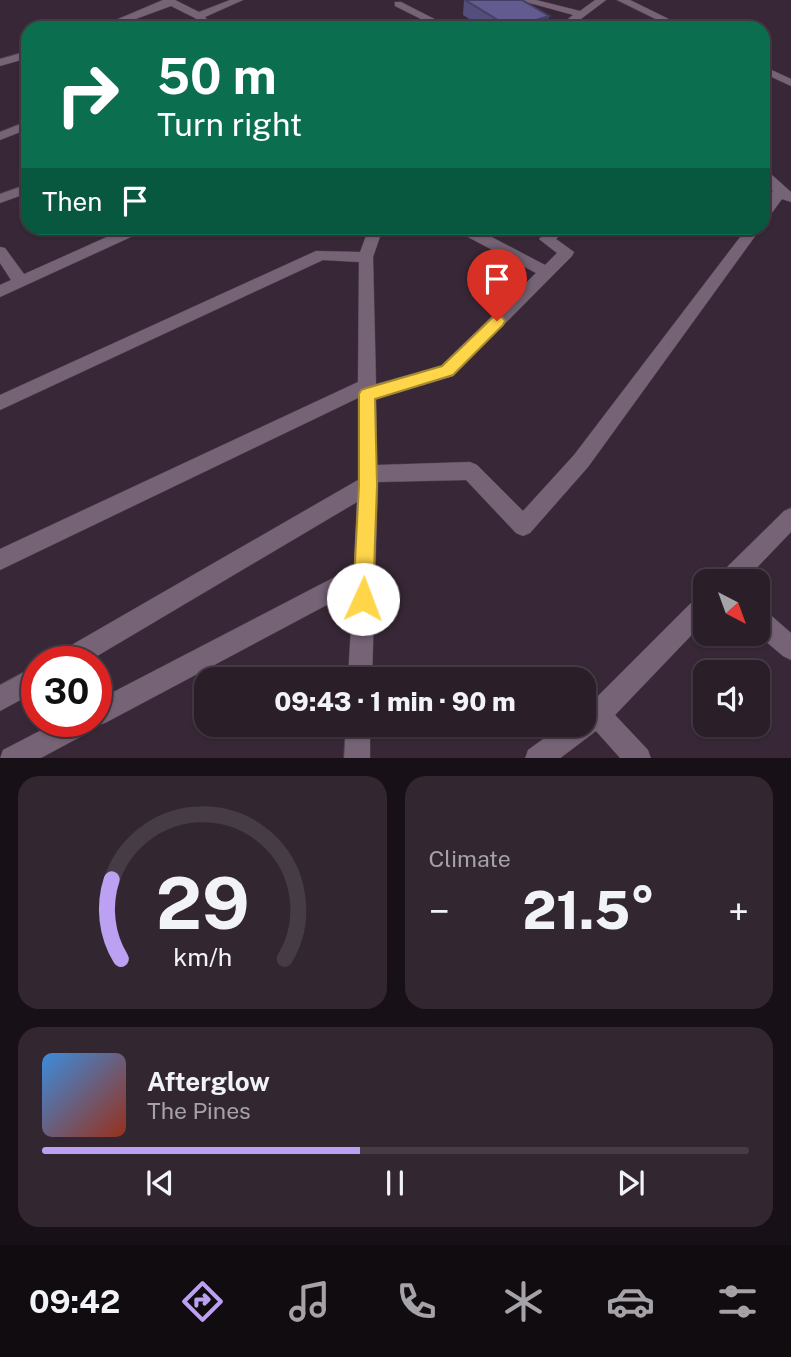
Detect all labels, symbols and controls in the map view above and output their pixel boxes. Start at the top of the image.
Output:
text: 50 m [157,47,277,105]
icon: right [42,49,133,140]
text: Turn right [157,106,302,143]
icon: arrive [116,182,154,220]
text: Then [42,186,102,217]
pin [467,249,527,321]
icon: arrive [478,260,516,298]
position arrow [326,562,400,636]
north arrow [693,569,770,646]
map controls [693,569,770,737]
speed limit sign: 30 [21,646,112,737]
button: sound [693,660,770,737]
text: 09:43 · 1 min · 90 m [274,686,516,717]
text: Climate [429,845,511,872]
text: 29 [155,860,249,945]
text: 21.5° [522,880,655,941]
text: − [429,889,450,934]
text: + [728,889,749,934]
text: km/h [173,941,232,971]
text: Afterglow [147,1066,270,1097]
text: The Pines [147,1097,251,1124]
icon: previous [141,1164,179,1202]
icon: pause [376,1164,414,1202]
icon: next [612,1164,650,1202]
icon: directions [178,1277,227,1326]
icon: music [285,1277,334,1326]
icon: phone [392,1277,441,1326]
icon: climate [499,1277,548,1326]
icon: car [606,1277,655,1326]
icon: filters [713,1277,762,1326]
text: 09:42 [29,1283,120,1320]

